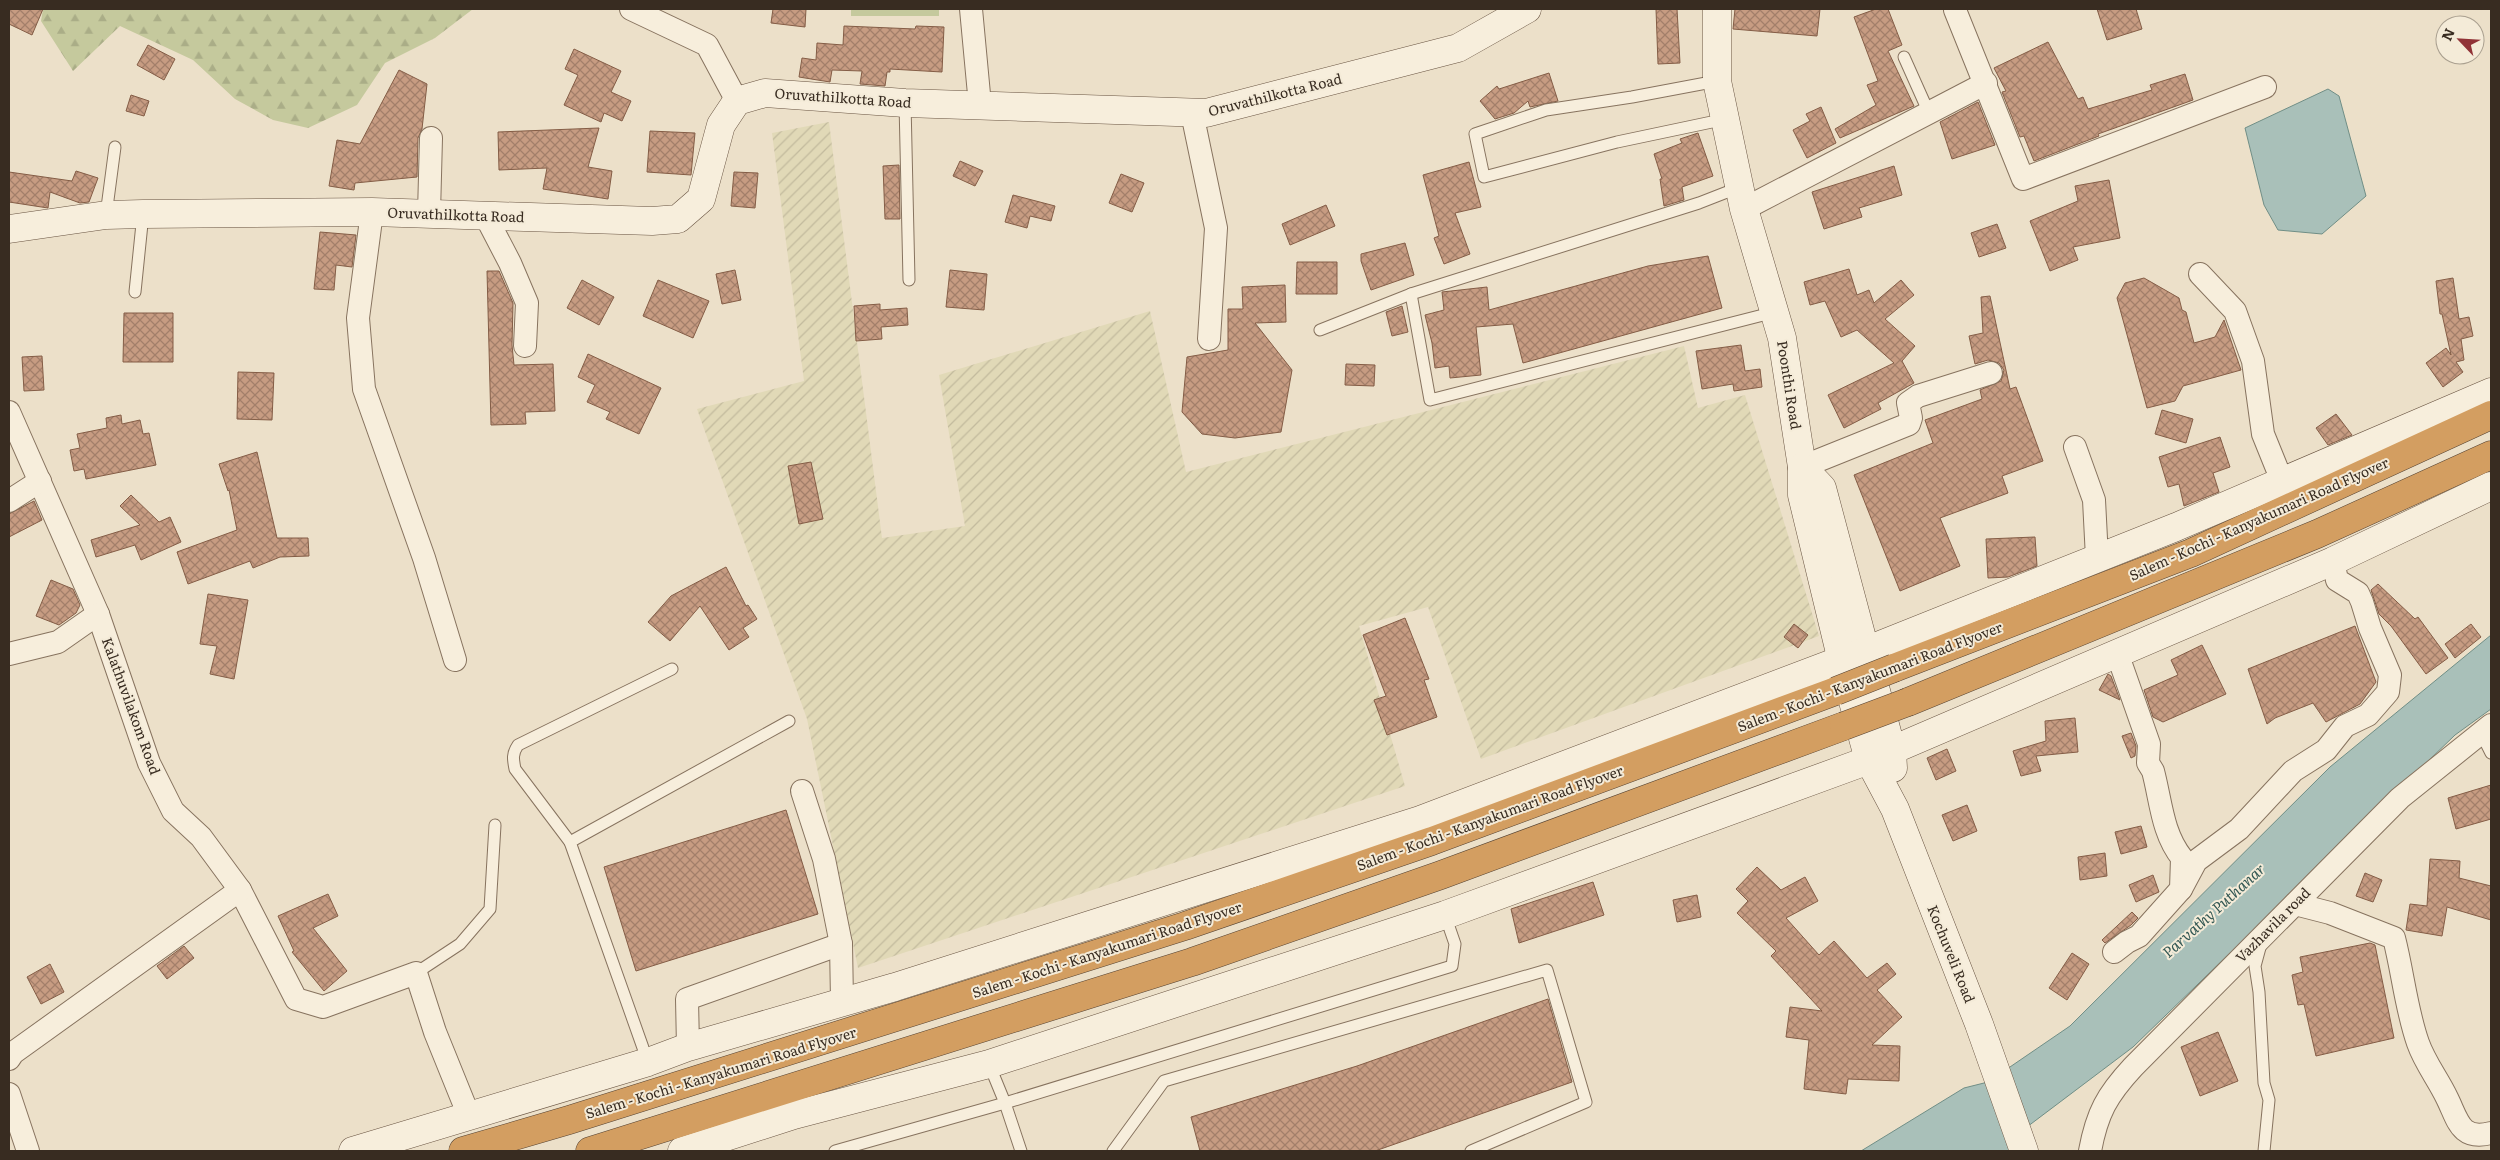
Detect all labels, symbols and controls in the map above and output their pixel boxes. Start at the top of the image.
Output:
north arrow [2435,15,2485,65]
text: N [2436,24,2459,44]
street label: Oruvathilkotta Road [1206,68,1344,120]
street label: Oruvathilkotta Road [774,82,913,112]
street label: Oruvathilkotta Road [387,202,525,226]
street label: Poonthi Road [1773,339,1807,431]
street label: Salem - Kochi - Kanyakumari Road Flyover [2126,451,2392,585]
street label: Salem - Kochi - Kanyakumari Road Flyover [1734,616,2005,736]
street label: Kalathuvilakom Road [98,634,166,777]
street label: Salem - Kochi - Kanyakumari Road Flyover [1354,759,1626,875]
water label: Parvathy Puthanar [2156,857,2270,962]
street label: Vazhavila road [2230,882,2315,966]
street label: Salem - Kochi - Kanyakumari Road Flyover [969,896,1244,1002]
street label: Kochuveli Road [1923,902,1981,1006]
street label: Salem - Kochi - Kanyakumari Road Flyover [583,1021,859,1123]

